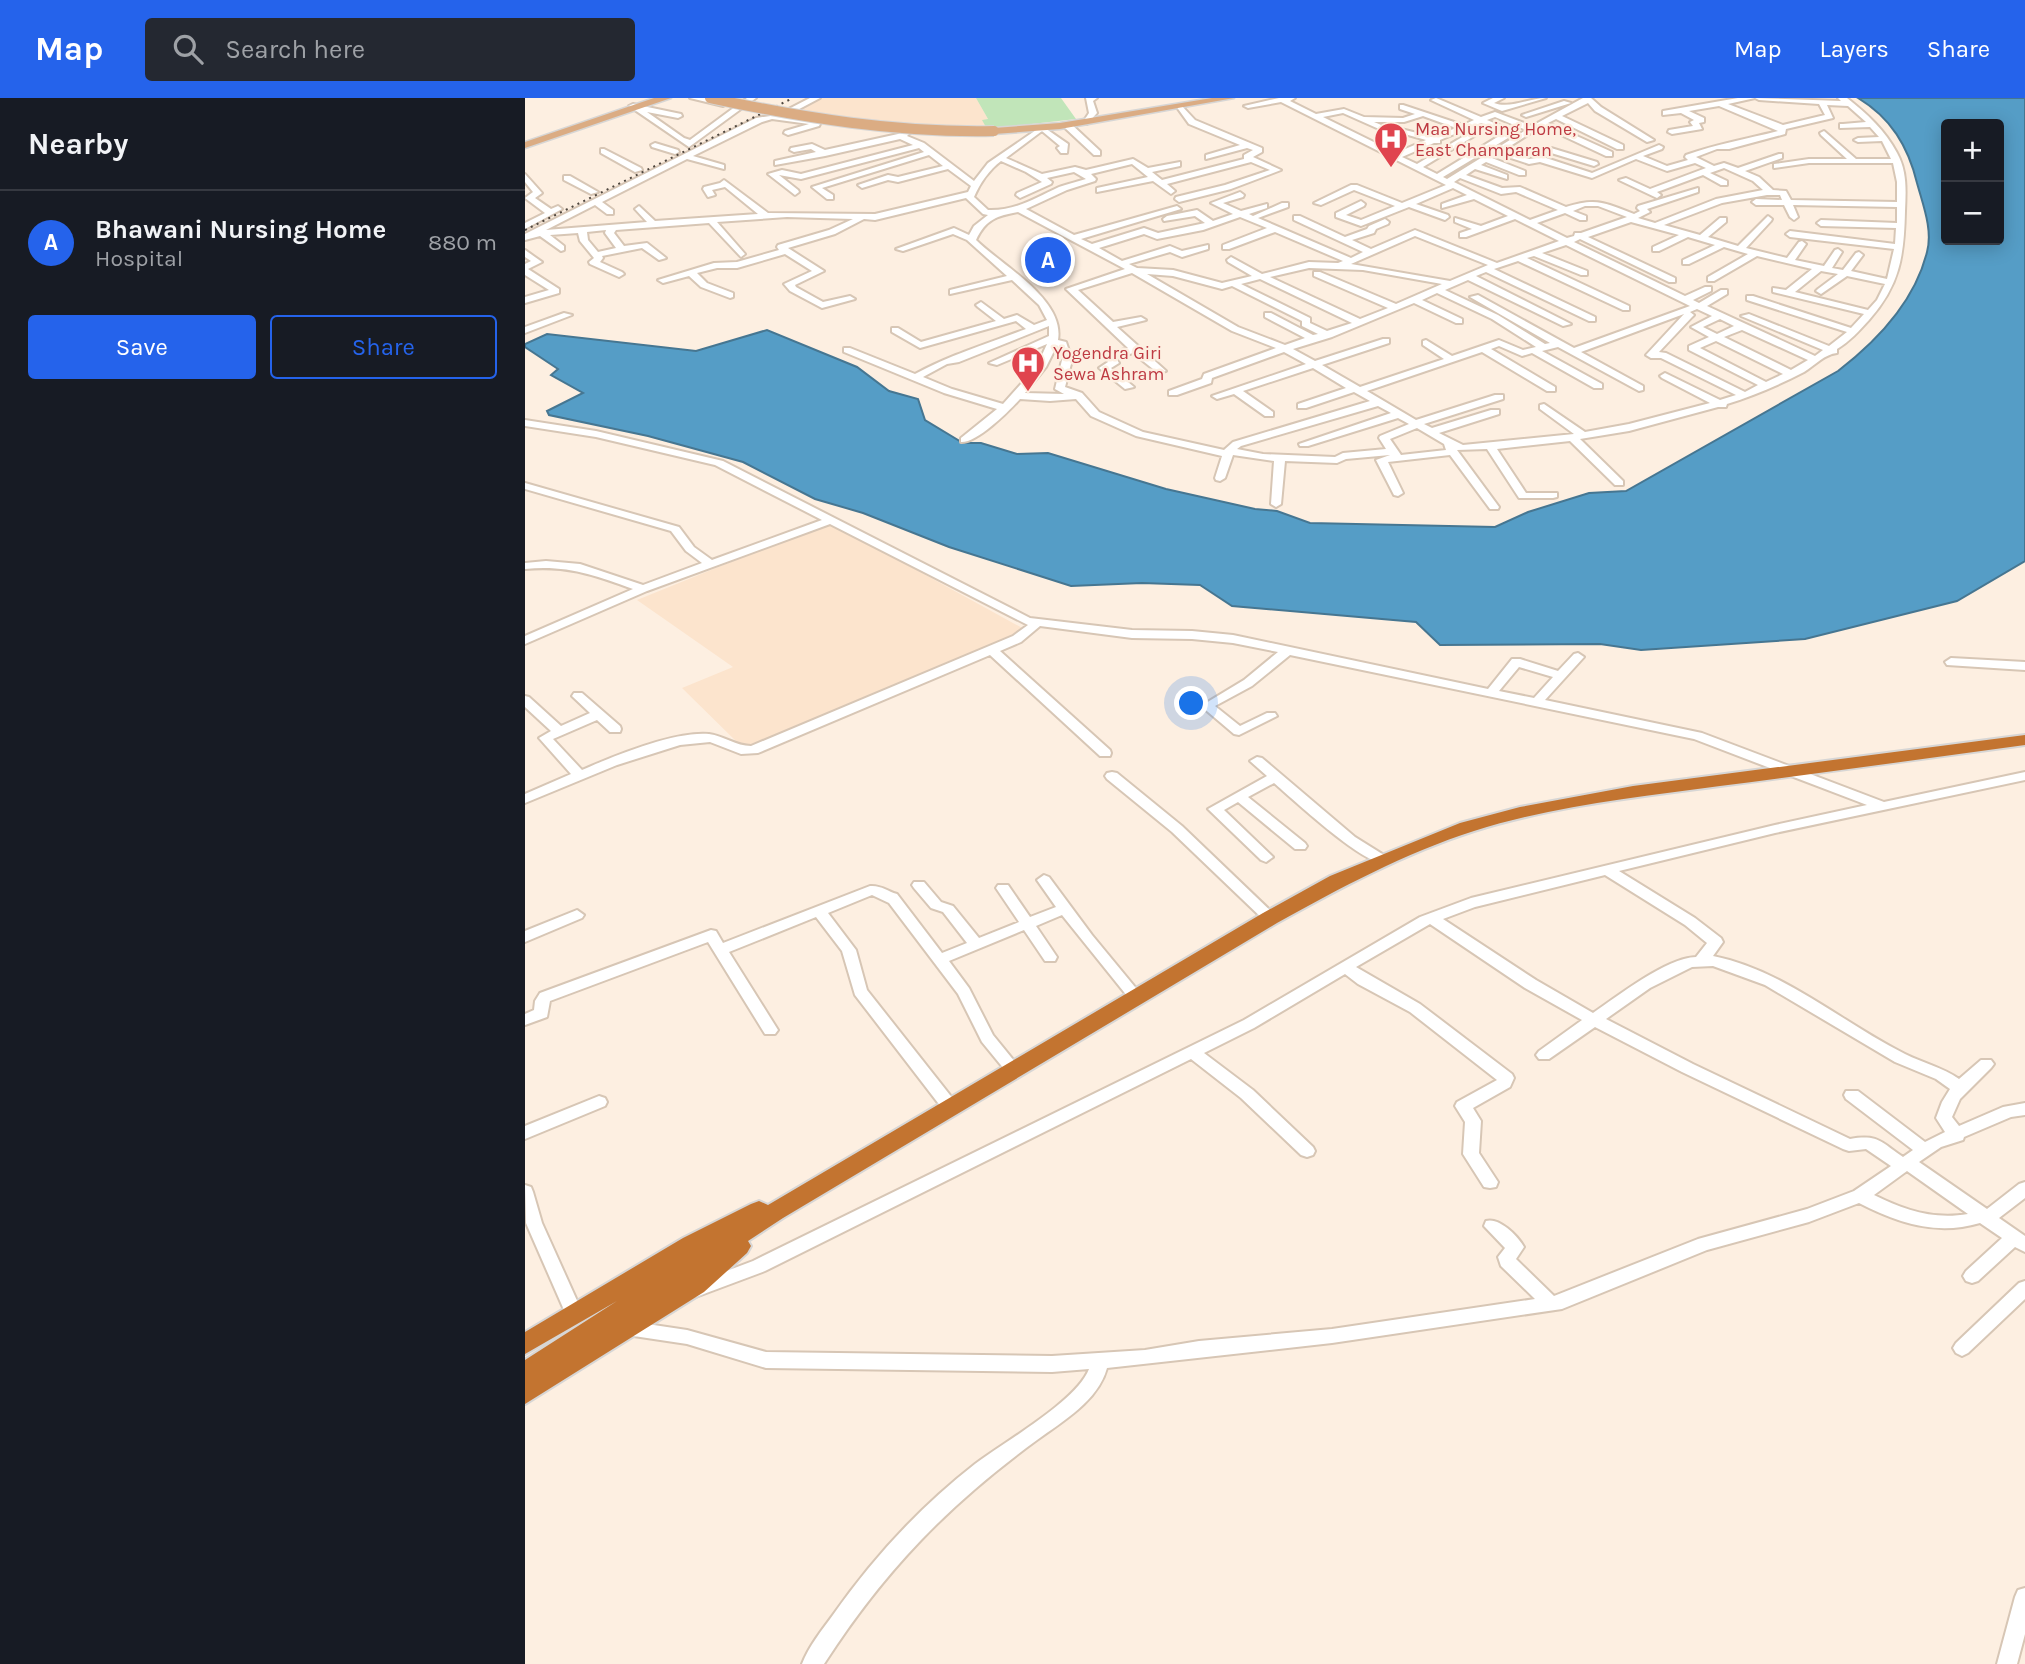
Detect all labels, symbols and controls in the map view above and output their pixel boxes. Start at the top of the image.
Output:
search box [145,18,635,81]
text: Map [35,30,103,68]
icon: search [169,30,207,68]
text: Search here [225,34,365,65]
text: Map [1734,35,1782,63]
text: Layers [1820,35,1889,63]
text: Share [1927,35,1990,63]
place label: Maa Nursing Home, East Champaran [1415,118,1576,161]
map controls [1941,119,2004,245]
button: + [1941,119,2004,182]
hospital icon: Maa Nursing Home, East Champaran [1372,120,1410,169]
text: Nearby [28,126,128,162]
button: − [1941,182,2004,245]
text: Bhawani Nursing Home [95,214,386,245]
text: A [44,229,58,256]
text: 880 m [428,229,497,256]
pin: A [1025,234,1071,286]
text: Hospital [95,245,183,272]
button: Save [28,315,256,379]
button: Share [270,315,497,379]
place label: Yogendra Giri Sewa Ashram [1053,342,1164,385]
hospital icon: Yogendra Giri Sewa Ashram [1009,344,1047,393]
your location [1174,686,1208,720]

